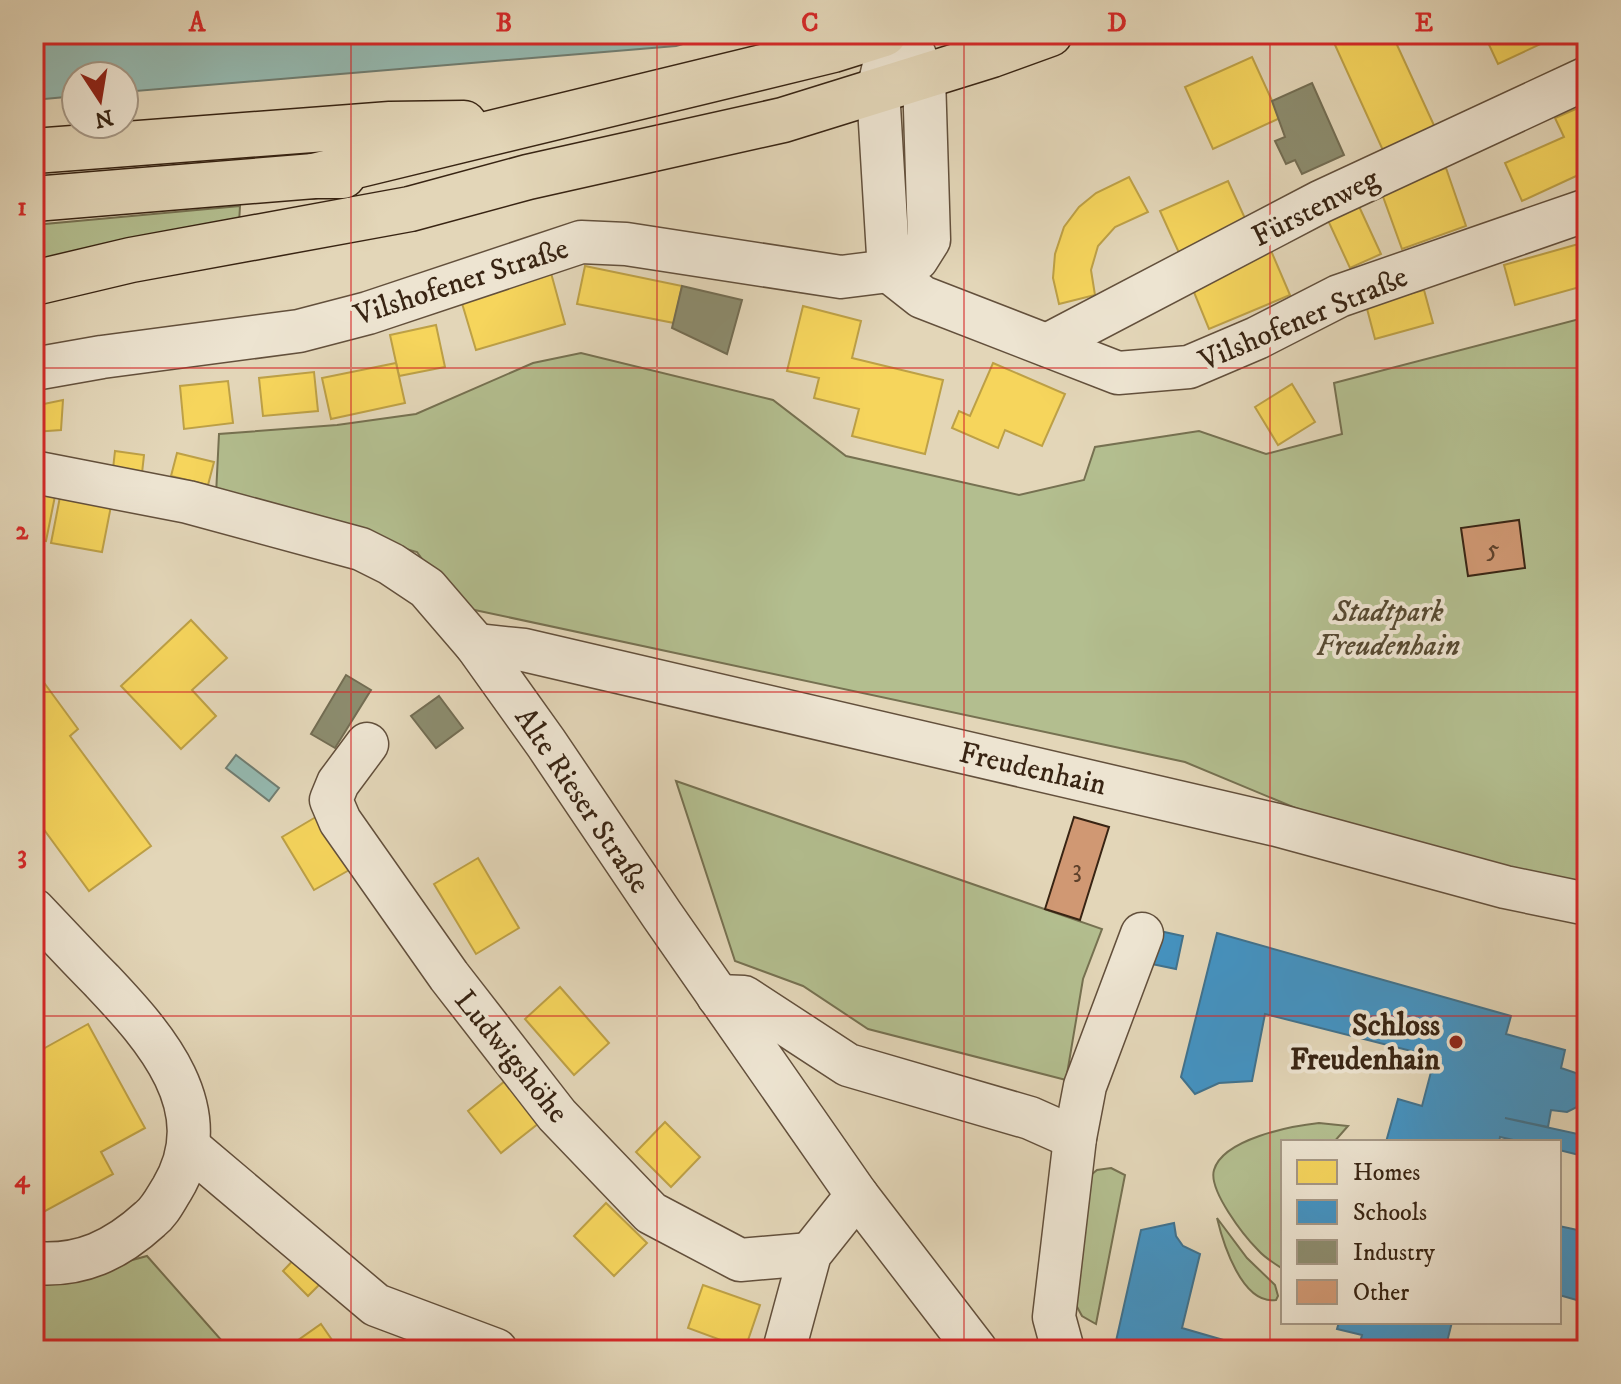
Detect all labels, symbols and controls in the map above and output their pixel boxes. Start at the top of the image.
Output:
text: A [188,7,207,40]
text: B [496,7,512,40]
text: C [801,7,819,40]
text: D [1107,7,1127,40]
text: E [1415,7,1433,40]
north arrow [60,60,140,140]
text: N [92,103,115,133]
street label: Fürstenweg [1246,160,1386,256]
text: 1 [17,191,27,224]
street label: Vilshofener Straße [349,230,573,335]
street label: Vilshofener Straße [1193,259,1413,380]
text: 2 [16,515,30,548]
house number: 5 [1487,533,1500,566]
park label: Stadtpark Freudenhain [1316,594,1460,665]
street label: Alte Rieser Straße [506,701,658,901]
street label: Freudenhain [955,735,1110,804]
text: 3 [17,839,27,872]
house number: 3 [1072,853,1082,886]
street label: Ludwigshöhe [446,983,576,1131]
place label: Schloss Freudenhain [1290,1008,1440,1079]
marker: Schloss Freudenhain [1447,1033,1465,1051]
legend [1281,1140,1561,1324]
text: Homes [1353,1158,1420,1188]
text: 4 [15,1163,31,1196]
text: Schools [1353,1198,1427,1228]
text: Industry [1353,1238,1436,1268]
text: Other [1353,1278,1409,1308]

